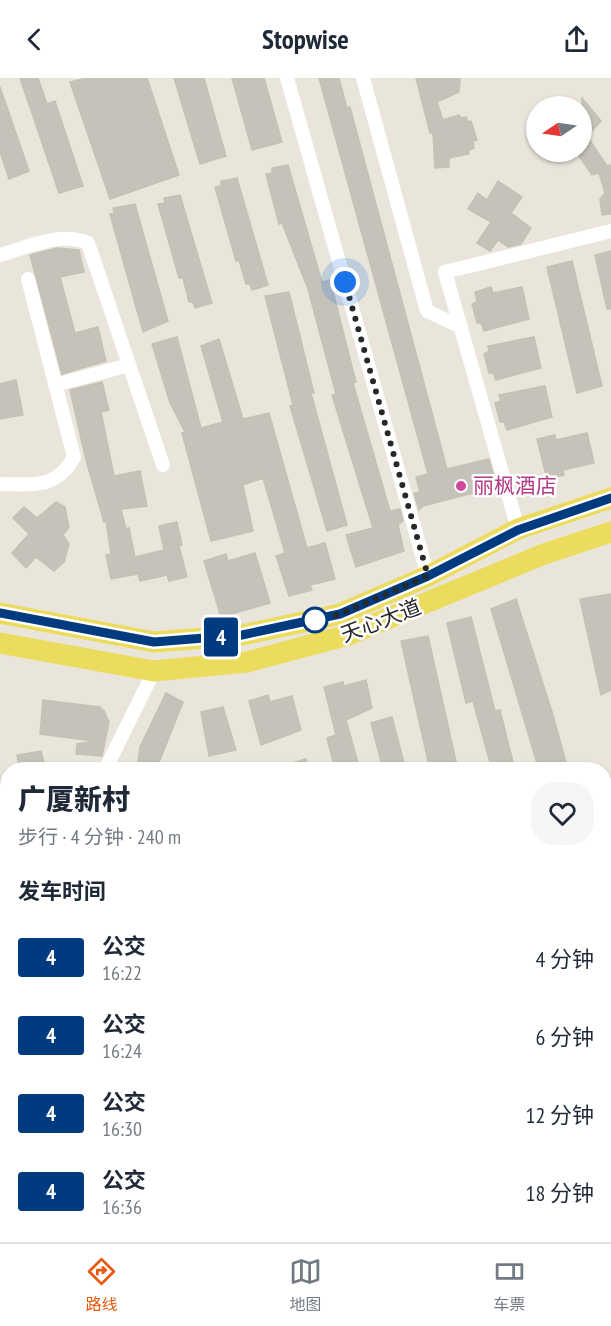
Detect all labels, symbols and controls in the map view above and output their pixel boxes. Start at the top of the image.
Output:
text: Stopwise [262,22,349,56]
icon: back [18,23,51,56]
icon: share [560,23,593,56]
north arrow [526,96,592,162]
map controls [526,96,592,162]
your location [330,267,360,297]
place label: 丽枫酒店 [473,472,557,499]
marker: 丽枫酒店 [454,479,468,493]
street label: 天心大道 [337,593,425,648]
unlabelled marker [302,607,328,633]
line badge: 4 [202,618,240,656]
text: 4 [216,624,226,651]
text: 广厦新村 [18,780,130,817]
button: heart [531,782,594,845]
text: 步行 · 4 分钟 · 240 m [18,824,181,850]
text: 发车时间 [18,877,106,905]
text: 公交 [102,932,146,960]
text: 4 [46,944,56,971]
text: 4 分钟 [535,945,594,973]
text: 16:22 [102,960,142,986]
text: 公交 [102,1010,146,1038]
text: 4 [46,1022,56,1049]
text: 6 分钟 [535,1023,594,1051]
text: 16:24 [102,1038,142,1064]
text: 公交 [102,1088,146,1116]
text: 4 [46,1100,56,1127]
text: 12 分钟 [526,1101,594,1129]
text: 16:30 [102,1116,142,1142]
text: 公交 [102,1166,146,1194]
text: 4 [46,1178,56,1205]
text: 18 分钟 [526,1179,594,1207]
text: 16:36 [102,1194,142,1220]
tab: 路线 [85,1255,118,1315]
tab: 地图 [289,1255,322,1315]
tab: 车票 [493,1255,526,1315]

